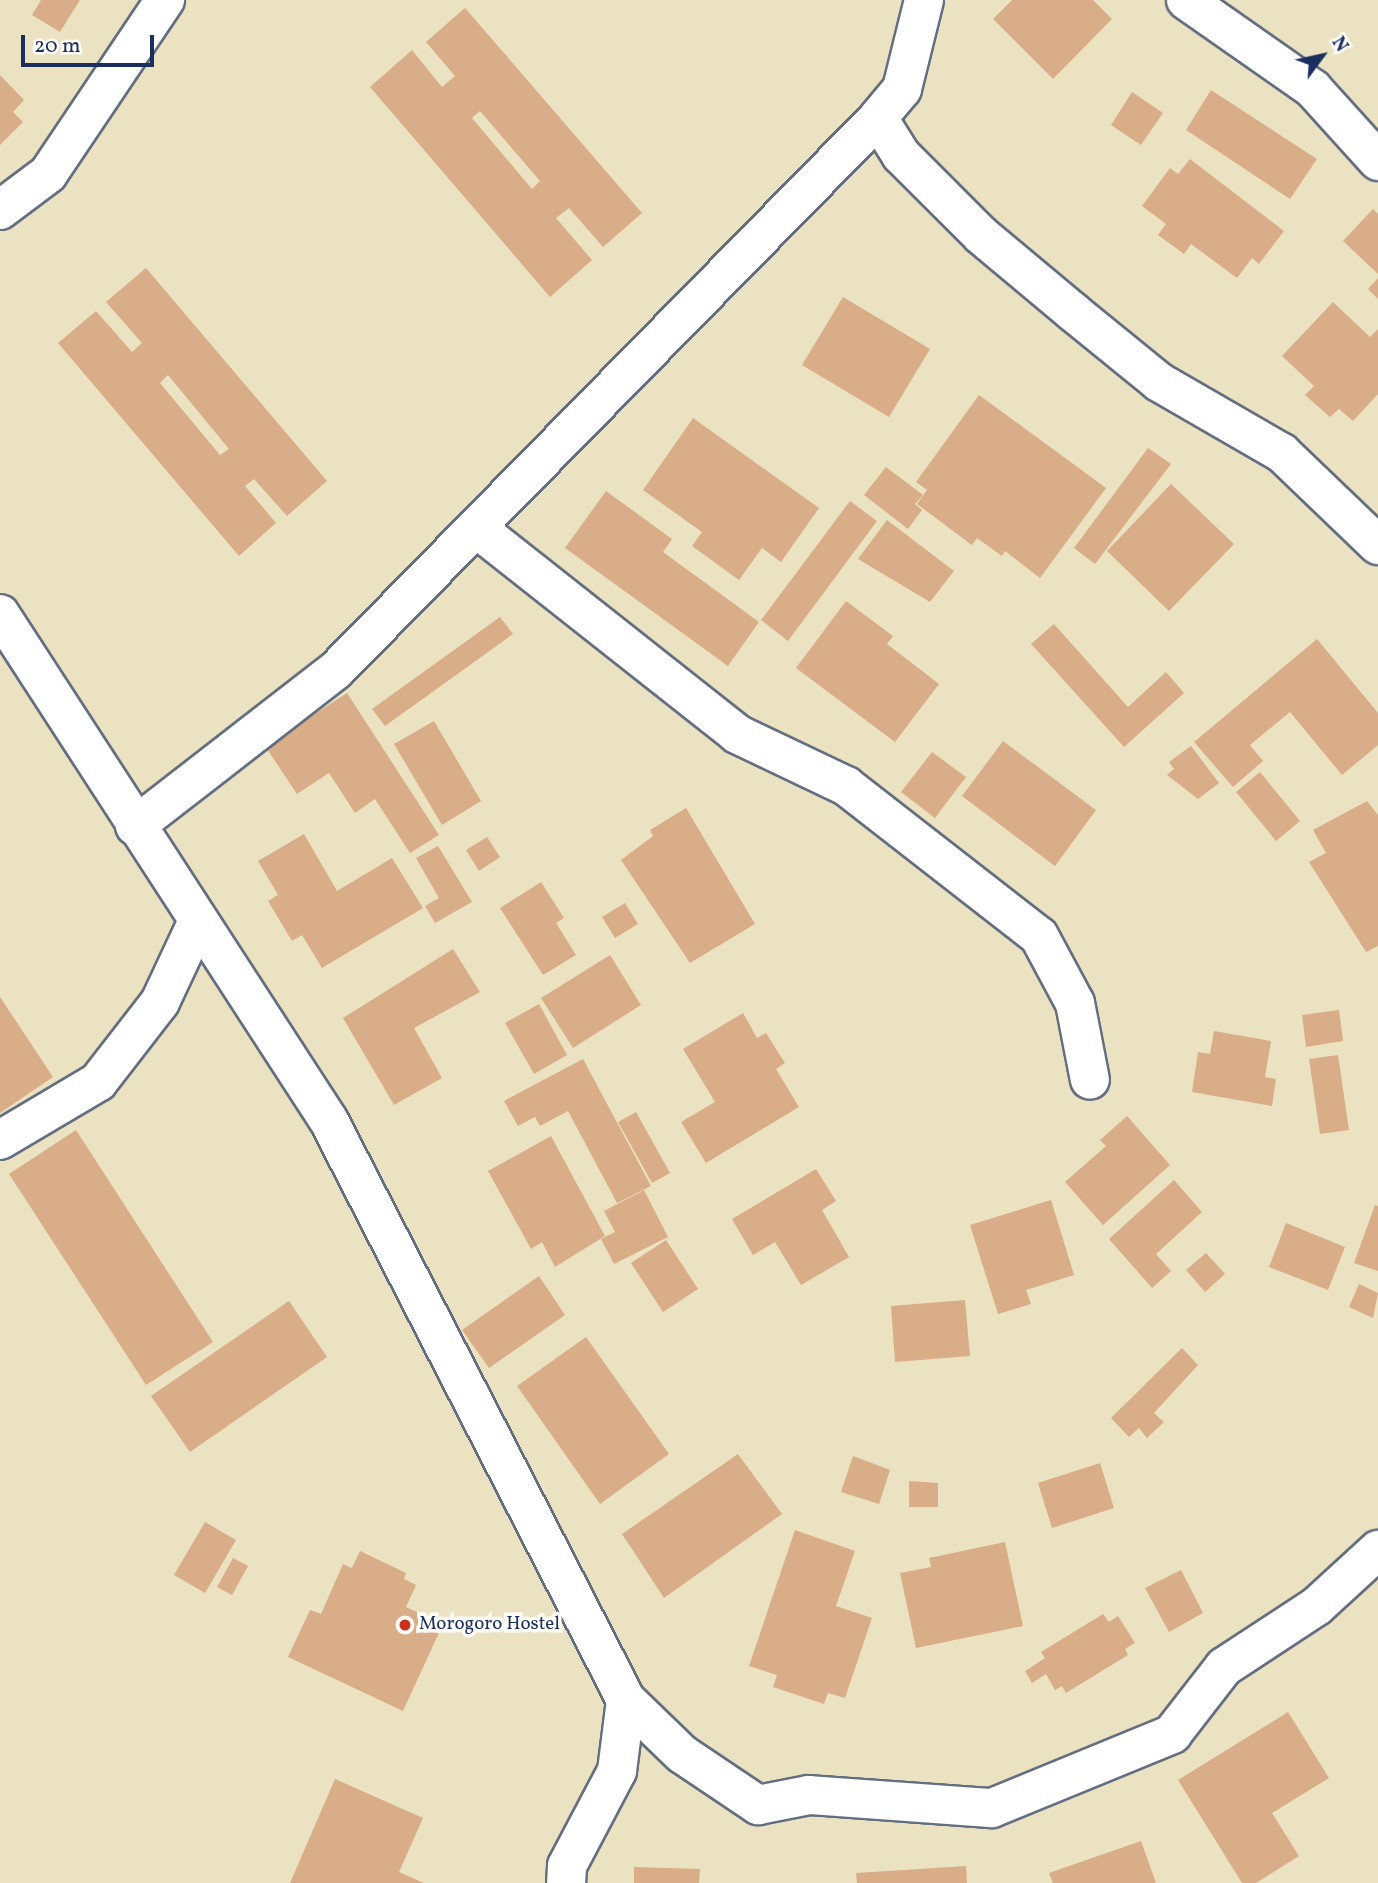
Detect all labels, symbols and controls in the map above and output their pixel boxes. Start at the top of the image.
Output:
scale bar [24,21,158,65]
north arrow [1287,21,1357,91]
text: 20 m [34,32,80,61]
text: N [1325,32,1354,57]
place label: Morogoro Hostel [419,1614,560,1636]
marker: Morogoro Hostel [397,1617,413,1633]

